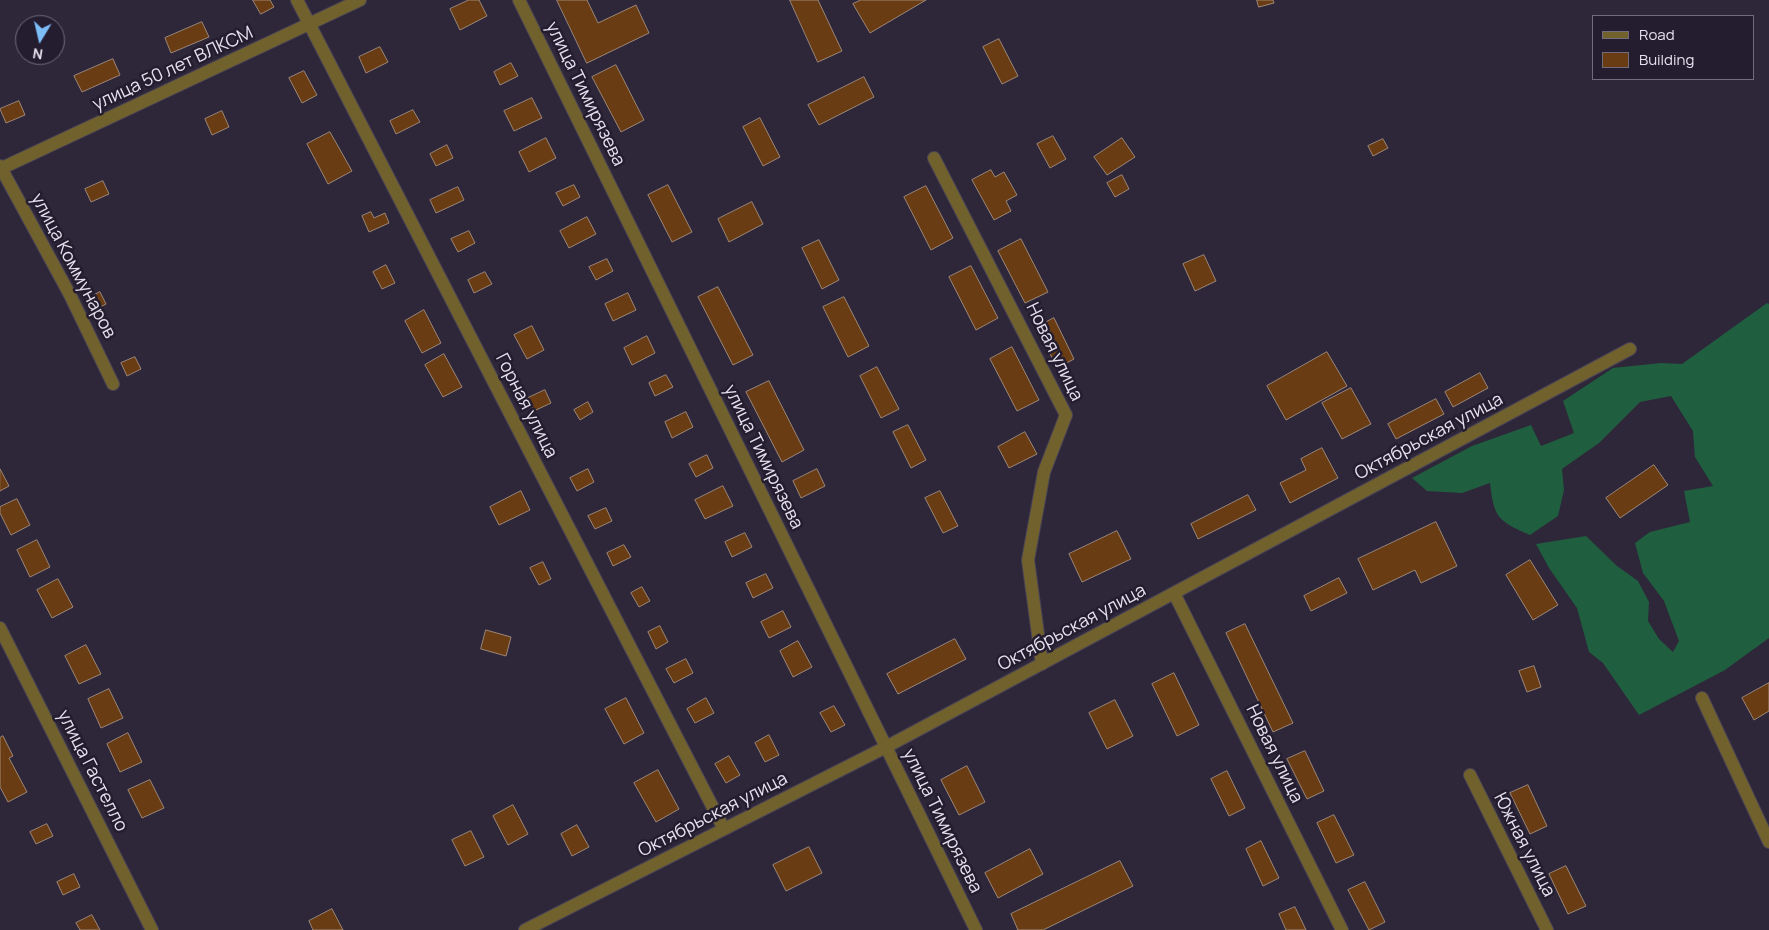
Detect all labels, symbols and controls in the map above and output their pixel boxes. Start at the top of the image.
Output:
north arrow [15,15,65,65]
legend [1592,15,1754,80]
street label: улица Тимирязева [541,18,629,170]
street label: улица 50 лет ВЛКСМ [89,22,257,116]
text: Road [1639,24,1675,45]
text: N [31,44,44,64]
text: Building [1639,49,1694,70]
street label: улица Коммунаров [26,190,120,342]
street label: Новая улица [1021,299,1087,405]
street label: Горная улица [490,350,562,462]
street label: улица Тимирязева [719,381,807,533]
street label: Октябрьская улица [1351,389,1507,485]
street label: Октябрьская улица [994,580,1150,676]
street label: Новая улица [1241,701,1307,807]
street label: улица Гастелло [52,707,132,835]
street label: улица Тимирязева [898,745,986,897]
street label: Октябрьская улица [635,768,791,862]
street label: Южная улица [1489,789,1559,901]

